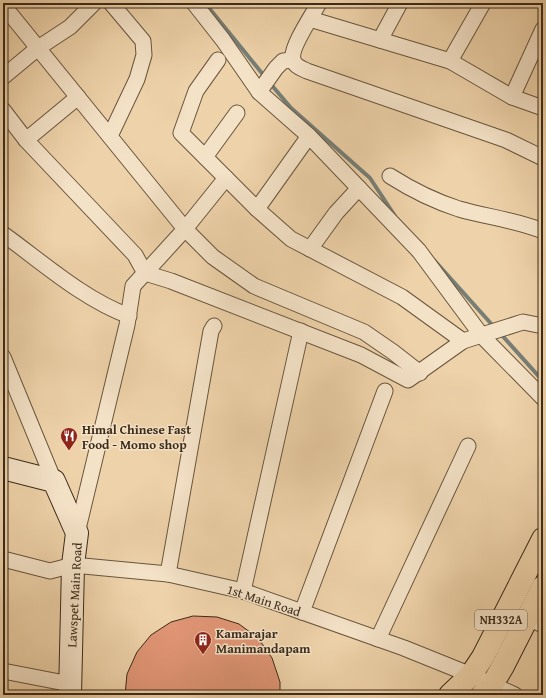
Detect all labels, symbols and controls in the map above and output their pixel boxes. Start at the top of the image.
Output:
place label: Himal Chinese Fast Food - Momo shop [82,420,191,454]
restaurant icon: Himal Chinese Fast Food - Momo shop [59,426,79,451]
street label: Lawspet Main Road [62,542,87,648]
street label: 1st Main Road [224,580,303,621]
road number: NH332A [475,610,527,630]
place label: Kamarajar Manimandapam [216,624,311,658]
building icon: Kamarajar Manimandapam [193,630,213,655]

